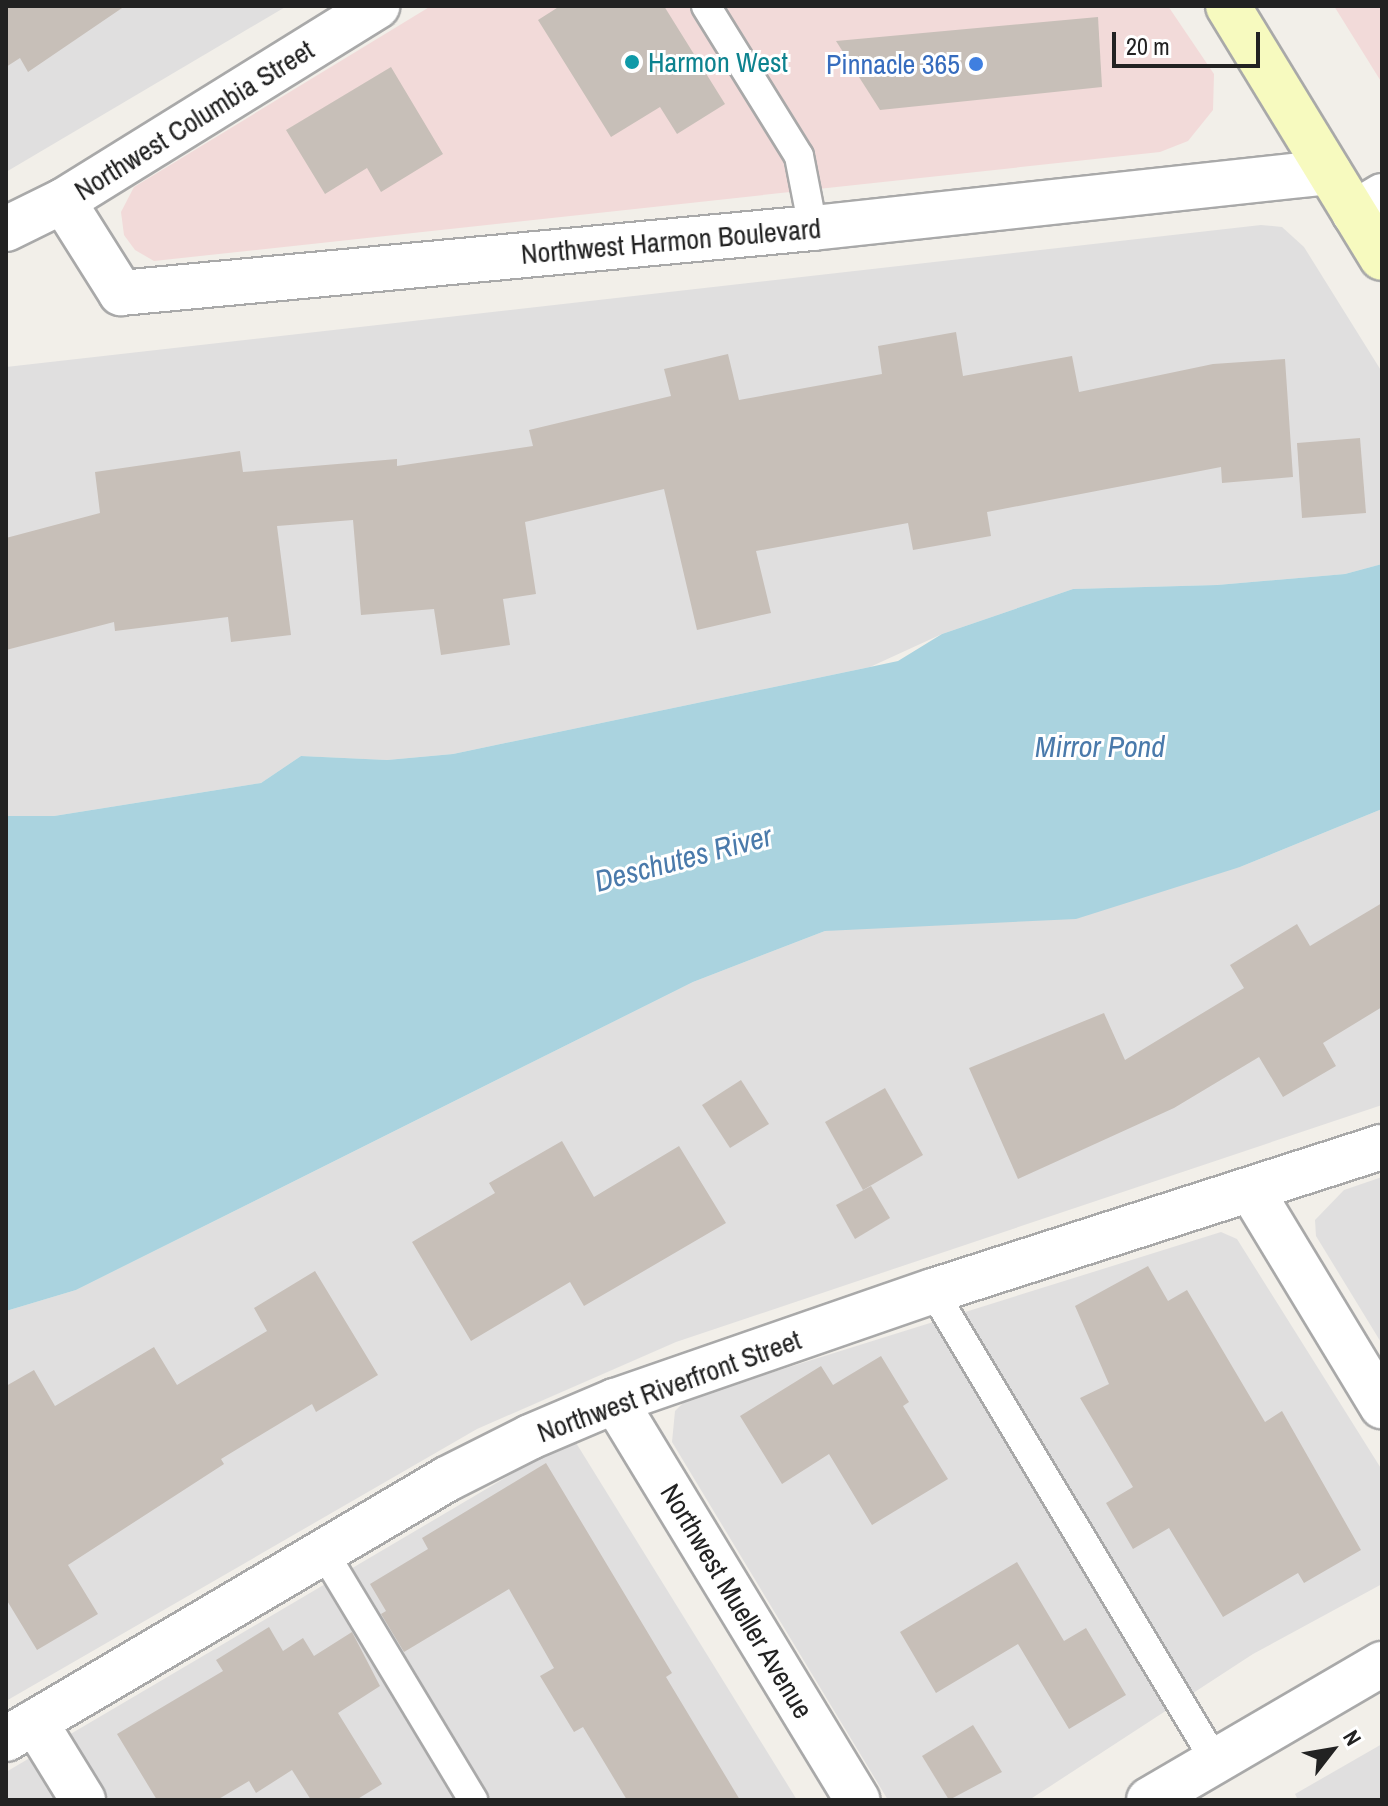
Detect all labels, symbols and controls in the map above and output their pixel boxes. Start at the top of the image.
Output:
scale bar [1116,16,1264,66]
text: 20 m [1126,30,1170,62]
street label: Northwest Columbia Street [68,33,320,207]
place label: Harmon West [648,45,788,79]
place label: Pinnacle 365 [826,47,960,81]
marker: Harmon West [623,53,641,71]
marker: Pinnacle 365 [967,55,985,73]
street label: Northwest Harmon Boulevard [520,211,822,271]
water label: Mirror Pond [1035,728,1165,764]
water label: Deschutes River [591,817,775,899]
street label: Northwest Riverfront Street [533,1323,805,1449]
street label: Northwest Mueller Avenue [653,1477,821,1725]
north arrow [1292,1710,1372,1790]
text: N [1336,1724,1369,1751]

